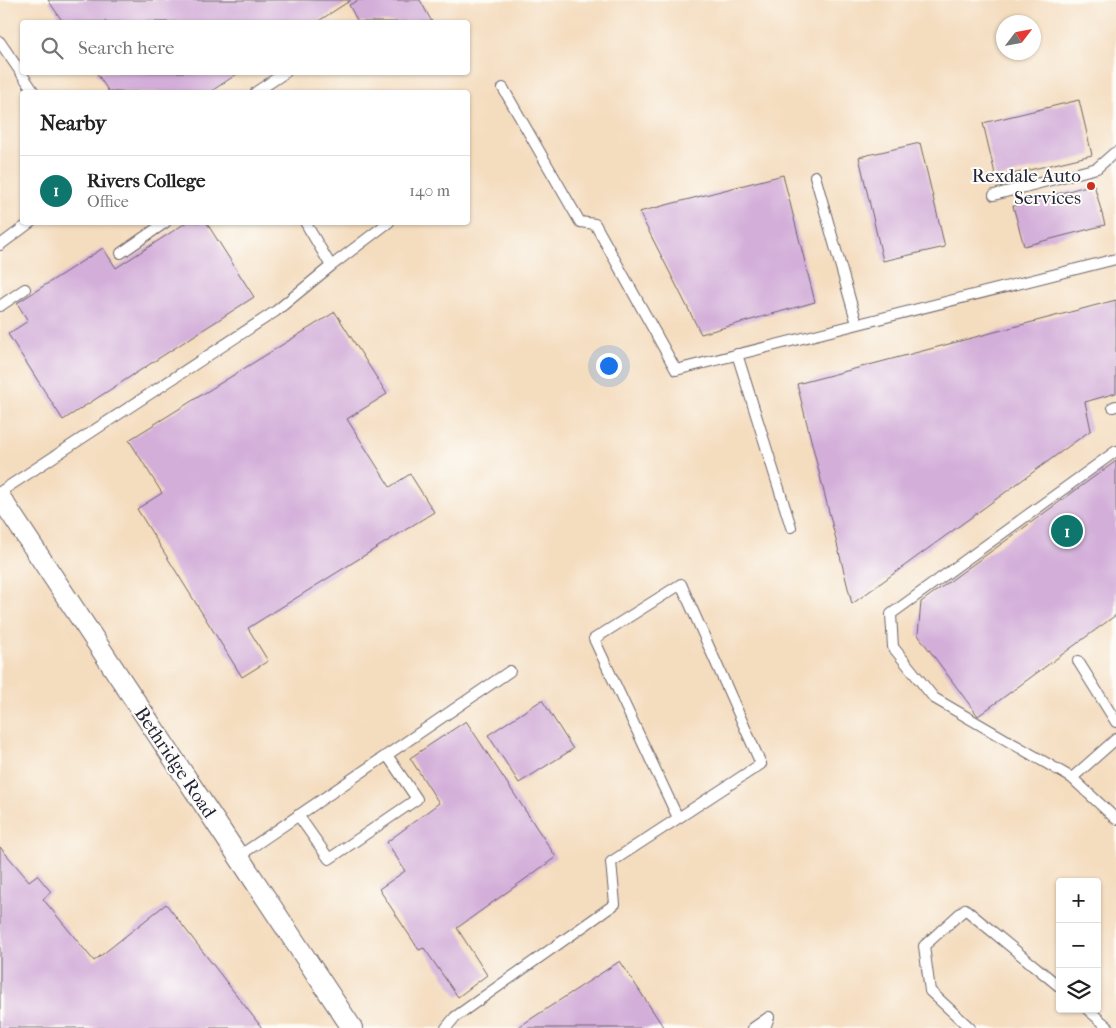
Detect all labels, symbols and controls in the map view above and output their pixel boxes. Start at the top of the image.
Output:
north arrow [996,15,1041,60]
search box [20,20,470,75]
icon: search [38,34,66,62]
text: Search here [78,37,174,59]
text: Nearby [40,111,106,135]
place label: Rexdale Auto Services [972,165,1081,209]
text: Rivers College [87,170,205,192]
marker: Rexdale Auto Services [1085,180,1097,192]
text: 1 [53,181,59,200]
text: 140 m [409,181,450,200]
text: Office [87,192,129,211]
your location [596,353,622,379]
pin: 1 [1051,512,1083,550]
street label: Bethridge Road [130,703,221,823]
map controls [1056,878,1101,1013]
button: + [1056,878,1101,923]
button: − [1056,923,1101,968]
button: layers [1056,968,1101,1013]

